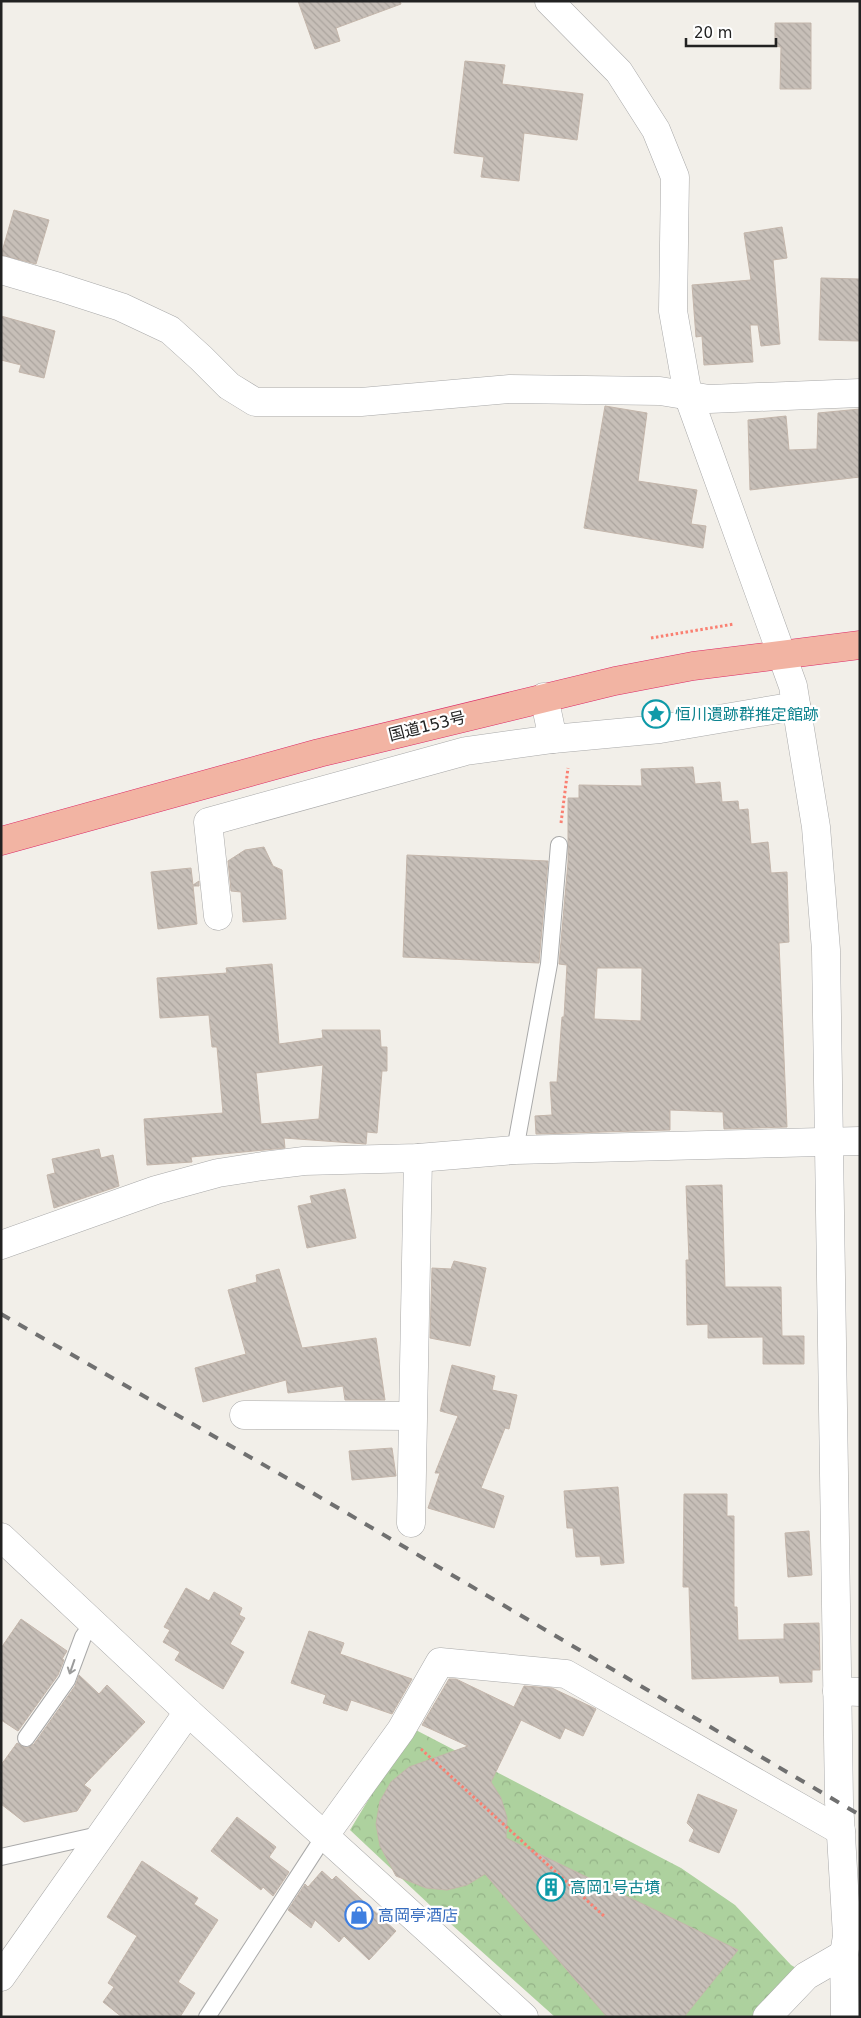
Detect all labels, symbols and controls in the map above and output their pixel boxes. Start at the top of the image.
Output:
scale bar [686,15,776,47]
text: 20 m [694,24,732,42]
place icon: 恒川遺跡群推定館跡 [641,699,671,729]
place label: 恒川遺跡群推定館跡 [675,705,819,724]
street label: 国道153号 [387,707,467,745]
one-way arrow [67,1658,76,1674]
building icon: 高岡1号古墳 [536,1872,566,1902]
place label: 高岡1号古墳 [570,1878,660,1897]
shop icon: 高岡亭酒店 [344,1900,374,1930]
place label: 高岡亭酒店 [378,1906,458,1925]

